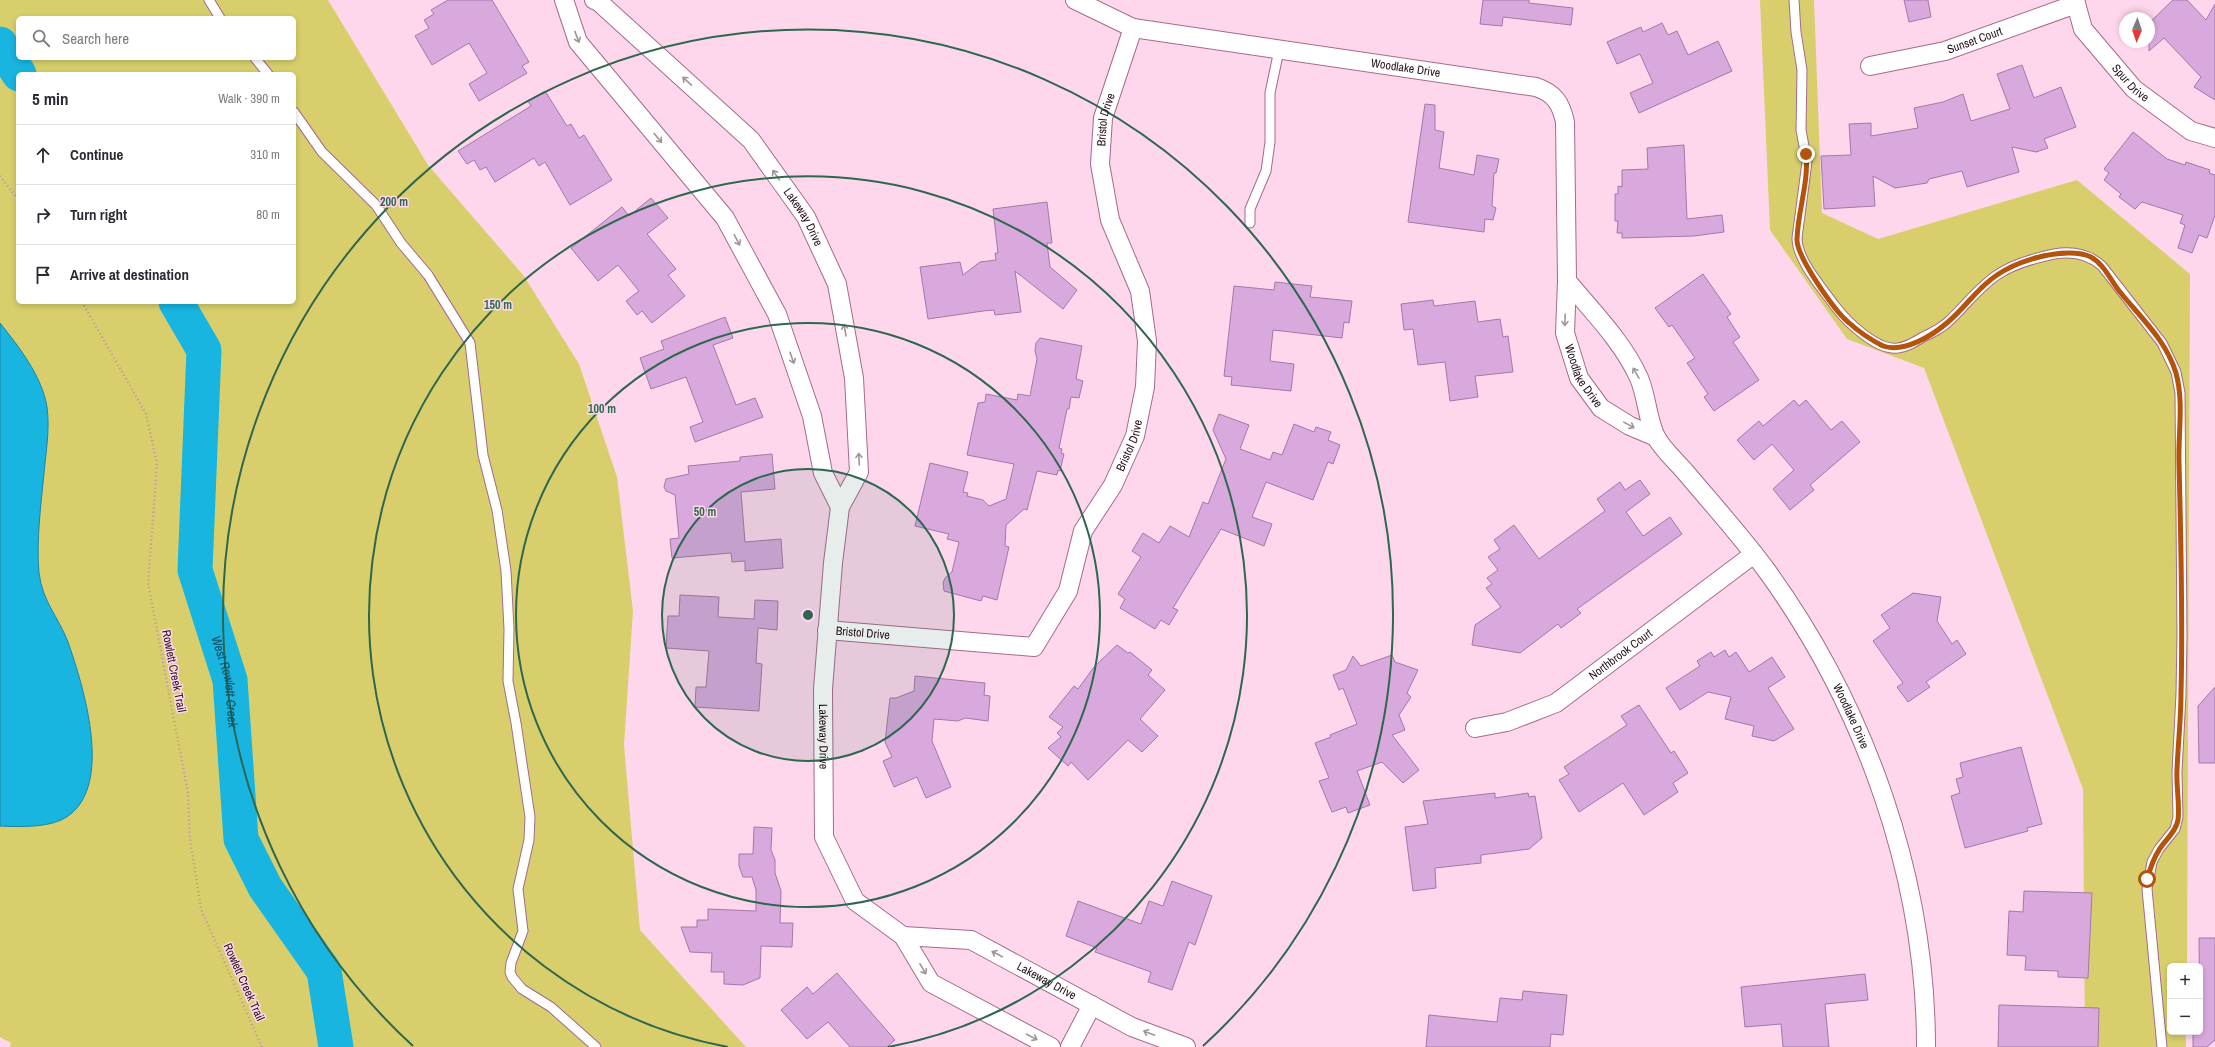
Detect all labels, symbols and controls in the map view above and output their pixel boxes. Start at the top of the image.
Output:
north arrow [2119,12,2155,48]
search box [16,16,296,60]
street label: Sunset Court [1945,23,2005,58]
icon: search [30,27,52,49]
text: Search here [62,28,129,49]
one-way arrow [573,30,581,42]
street label: Woodlake Drive [1370,55,1441,81]
street label: Spur Drive [2108,61,2152,105]
one-way arrow [682,76,692,86]
text: 5 min [32,87,68,110]
text: Walk · 390 m [218,90,280,107]
street label: Bristol Drive [1093,91,1119,147]
one-way arrow [653,133,662,143]
icon: ahead [32,144,54,166]
text: Continue [70,144,123,165]
route end [1797,145,1815,163]
text: 310 m [250,146,280,163]
one-way arrow [772,170,780,181]
street label: Lakeway Drive [780,185,826,249]
text: 200 m [380,194,408,210]
icon: right [32,204,54,226]
text: Turn right [70,204,127,225]
text: 80 m [256,206,280,223]
one-way arrow [734,234,741,246]
icon: arrive [32,264,54,286]
text: Arrive at destination [70,264,189,285]
text: 150 m [484,297,512,313]
one-way arrow [1561,313,1569,326]
one-way arrow [841,324,849,337]
street label: Woodlake Drive [1561,342,1606,411]
one-way arrow [789,351,796,364]
one-way arrow [1632,367,1640,379]
text: 100 m [588,401,616,417]
street label: Bristol Drive [1112,418,1146,474]
one-way arrow [1623,422,1635,429]
one-way arrow [855,453,862,466]
text: 50 m [694,504,716,520]
centre of rings [801,608,815,622]
street label: Bristol Drive [835,623,891,643]
street label: Northbrook Court [1586,625,1656,683]
street label: Rowlett Creek Trail [158,628,190,714]
water label: West Rowlett Creek [208,633,242,729]
street label: Woodlake Drive [1829,681,1873,751]
street label: Lakeway Drive [815,704,832,769]
route start [2138,870,2156,888]
street label: Rowlett Creek Trail [220,941,268,1023]
one-way arrow [991,950,1003,957]
street label: Lakeway Drive [1014,958,1079,1003]
one-way arrow [919,963,927,975]
map controls [2167,963,2203,1035]
button: + [2167,963,2203,999]
button: − [2167,999,2203,1035]
one-way arrow [1144,1029,1156,1037]
one-way arrow [1025,1033,1037,1041]

